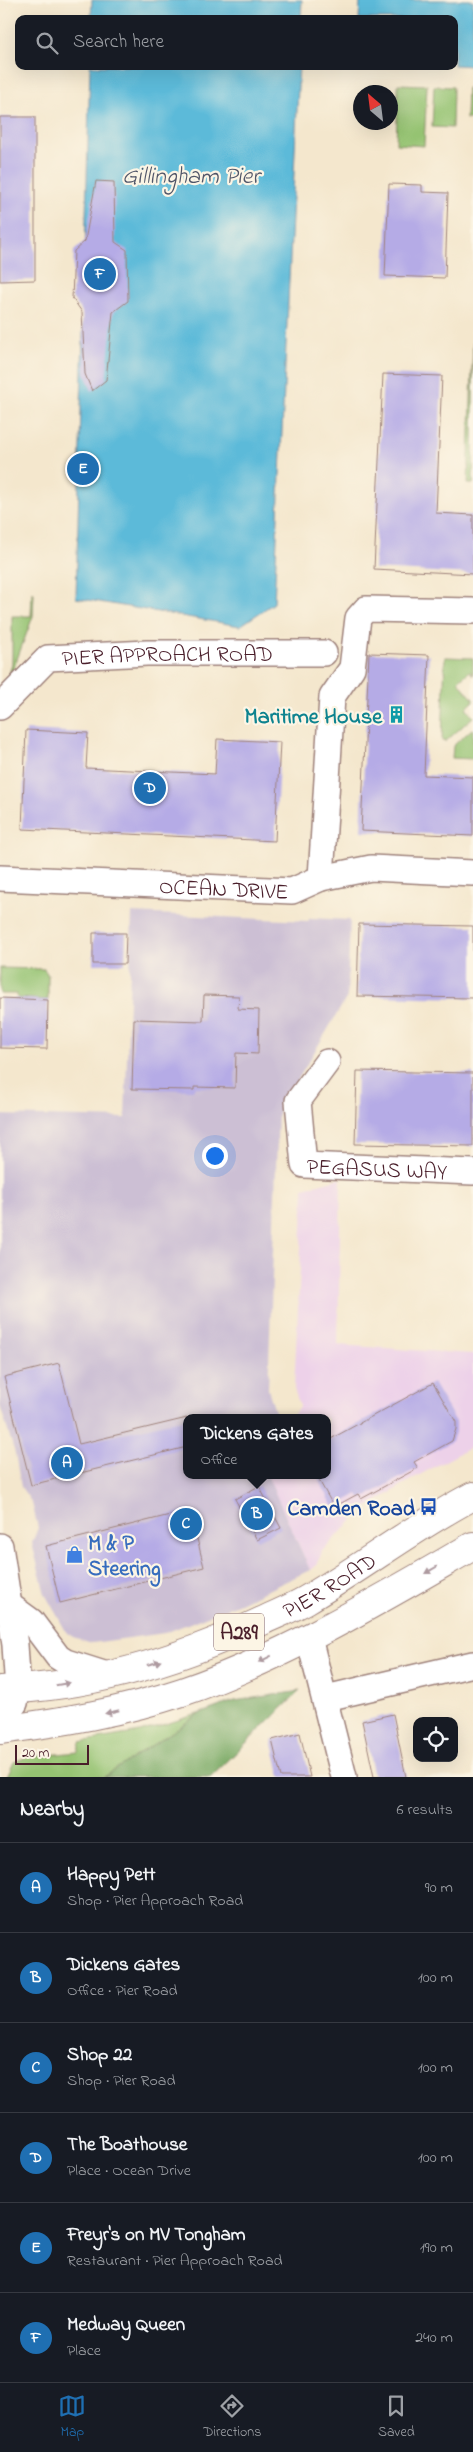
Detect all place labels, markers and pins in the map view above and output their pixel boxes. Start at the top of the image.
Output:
pin: F [84,255,116,293]
pin: E [67,450,99,488]
place label: Maritime House [244,702,383,734]
building icon: Maritime House [386,705,406,725]
pin: D [134,769,166,807]
pin: A [51,1444,83,1482]
place label: Camden Road [288,1494,416,1526]
pin: B [241,1495,273,1533]
bus stop icon: Camden Road [419,1497,439,1517]
pin: C [170,1505,202,1543]
place label: M & P Steering [88,1529,161,1587]
shop icon: M & P Steering [64,1545,84,1565]

